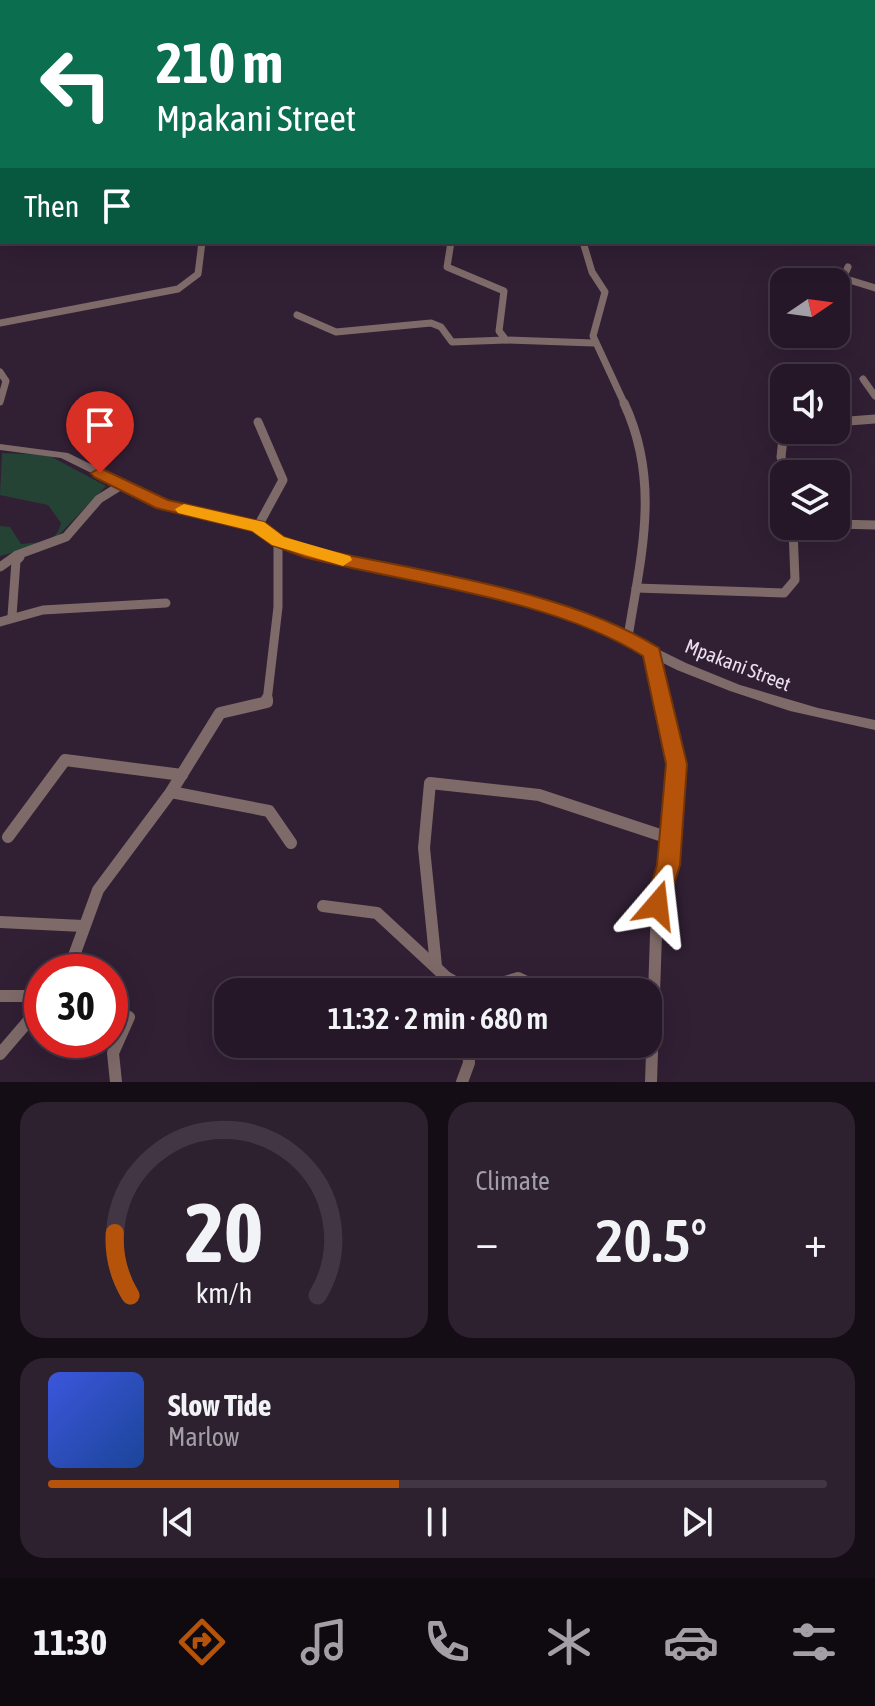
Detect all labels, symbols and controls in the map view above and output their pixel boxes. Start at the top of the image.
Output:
text: 210 m [156,31,283,95]
icon: left [24,32,128,136]
text: Mpakani Street [156,97,356,139]
icon: arrive [95,184,139,228]
text: Then [24,189,79,223]
north arrow [770,268,850,348]
map controls [770,268,850,540]
button: sound [770,364,850,444]
pin [66,391,134,473]
icon: arrive [78,403,122,447]
button: layers [770,460,850,540]
street label: Mpakani Street [682,634,794,695]
position arrow [615,863,699,947]
speed limit sign: 30 [24,954,128,1058]
text: 11:32 · 2 min · 680 m [328,1001,548,1035]
text: Climate [476,1166,550,1196]
text: 20 [185,1184,263,1280]
text: 20.5° [595,1206,707,1275]
text: − [476,1216,498,1266]
text: + [804,1216,827,1266]
text: km/h [195,1276,252,1309]
text: Slow Tide [168,1388,271,1422]
text: Marlow [168,1422,239,1452]
icon: previous [156,1500,200,1544]
icon: pause [415,1500,459,1544]
icon: next [675,1500,719,1544]
icon: directions [174,1614,230,1670]
icon: music [296,1614,352,1670]
icon: phone [419,1614,475,1670]
icon: climate [541,1614,597,1670]
icon: car [663,1614,719,1670]
icon: filters [786,1614,842,1670]
text: 11:30 [33,1621,107,1663]

